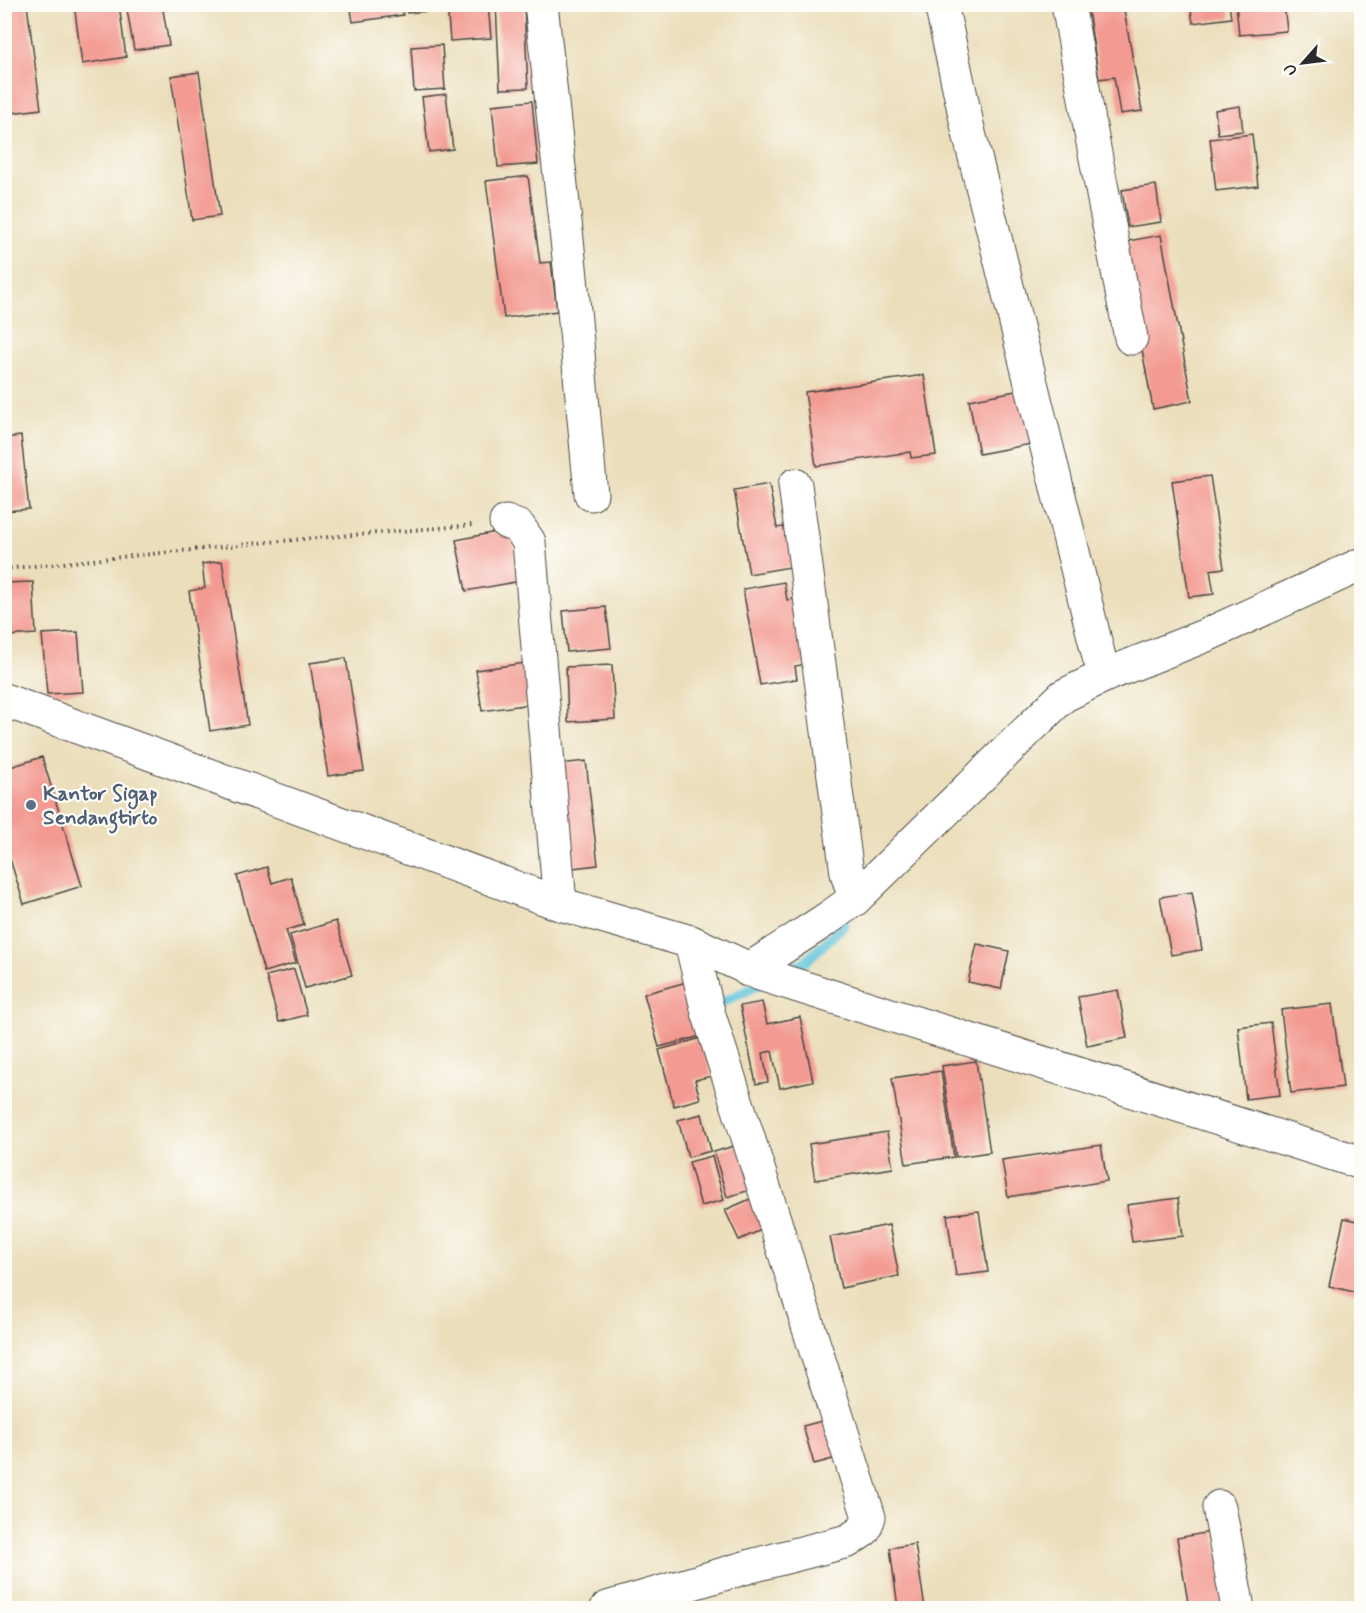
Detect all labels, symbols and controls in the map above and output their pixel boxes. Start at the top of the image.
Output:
north arrow [1273,33,1333,93]
text: U [1279,60,1303,79]
place label: Kantor Sigap Sendangtirto [43,780,158,834]
marker: Kantor Sigap Sendangtirto [24,798,38,812]

